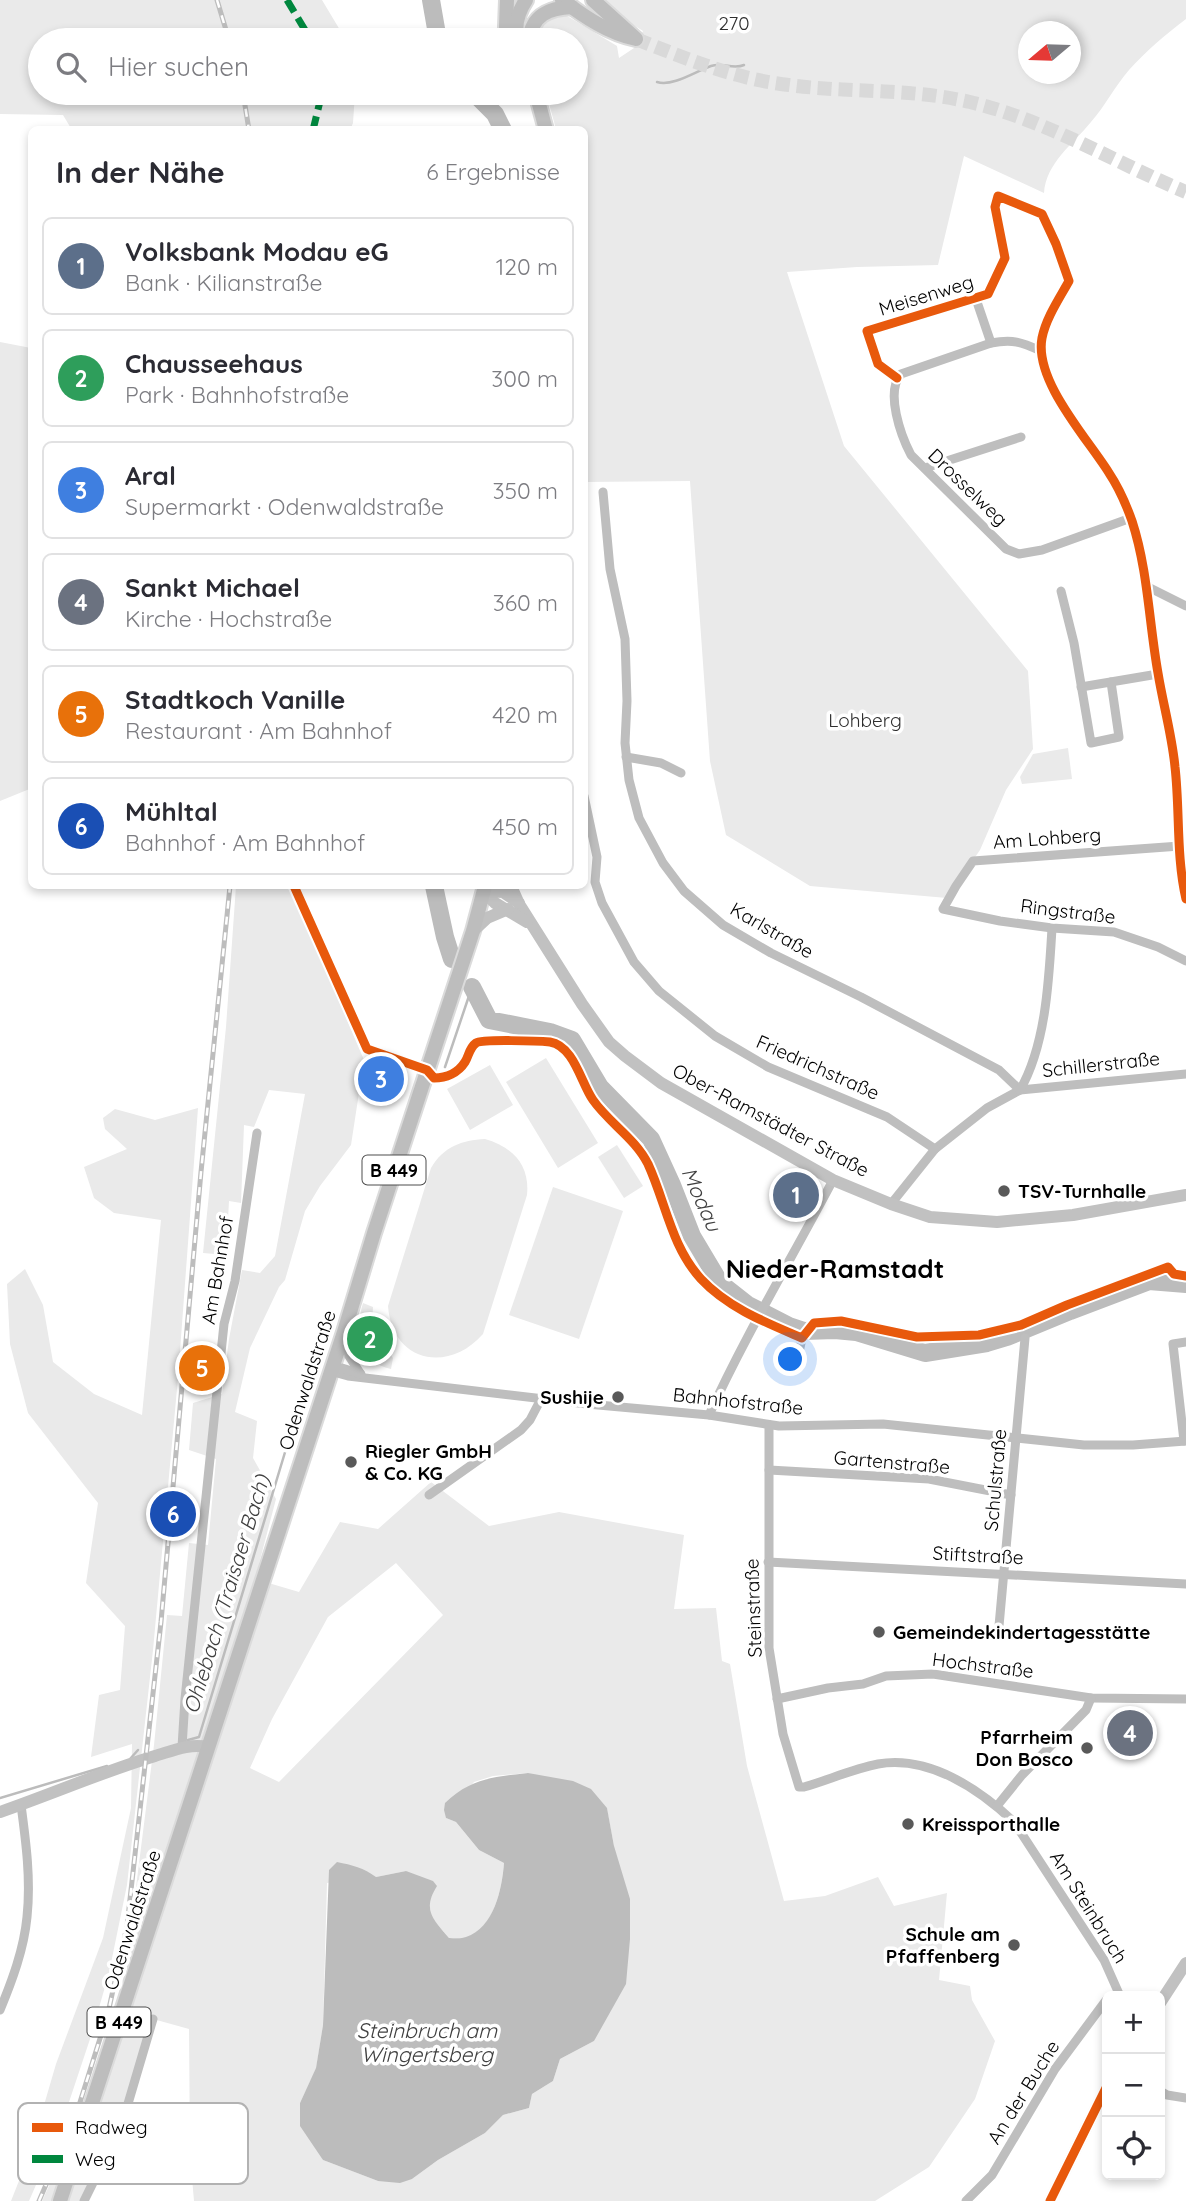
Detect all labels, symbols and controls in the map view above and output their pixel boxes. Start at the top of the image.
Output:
park label: 270 [718,11,750,35]
north arrow [1018,21,1081,84]
search box [28,28,588,105]
icon: search [52,48,90,86]
text: Hier suchen [108,50,249,83]
text: In der Nähe [56,153,225,191]
text: 6 Ergebnisse [426,157,560,186]
text: Volksbank Modau eG [125,235,389,268]
text: 1 [77,252,85,281]
text: 120 m [496,252,558,281]
text: Bank · Kilianstraße [125,268,322,297]
street label: Meisenweg [876,269,976,321]
text: Chausseehaus [125,347,303,380]
text: 2 [74,364,88,393]
text: 300 m [491,364,558,393]
text: Park · Bahnhofstraße [125,380,349,409]
street label: Drosselweg [923,443,1013,531]
text: Aral [125,459,176,492]
text: 3 [75,476,87,505]
text: 350 m [492,476,558,505]
text: Supermarkt · Odenwaldstraße [125,492,444,521]
text: Sankt Michael [125,571,300,604]
text: 4 [74,588,88,617]
text: 360 m [493,588,558,617]
text: Kirche · Hochstraße [125,604,332,633]
text: Stadtkoch Vanille [125,683,345,716]
text: 5 [74,700,88,729]
text: 420 m [492,700,558,729]
park label: Lohberg [828,708,902,732]
text: Restaurant · Am Bahnhof [125,716,392,745]
text: Mühltal [125,795,218,828]
text: 6 [75,812,87,841]
text: 450 m [492,812,558,841]
street label: Am Lohberg [992,822,1102,854]
text: Bahnhof · Am Bahnhof [125,828,365,857]
street label: Ringstraße [1019,893,1117,929]
street label: Karlstraße [726,897,818,963]
street label: Friedrichstraße [753,1029,883,1105]
street label: Schillerstraße [1041,1046,1161,1082]
pin: 3 [358,1053,404,1105]
street label: Ober-Ramstädter Straße [669,1058,873,1182]
road number: B 449 [362,1156,426,1184]
water label: Modau [676,1163,728,1236]
pin: 1 [773,1169,819,1221]
place label: TSV-Turnhalle [1018,1179,1146,1203]
marker: TSV-Turnhalle [996,1183,1012,1199]
street label: Am Bahnhof [196,1214,238,1326]
district label: Nieder-Ramstadt [726,1252,944,1285]
street label: Odenwaldstraße [273,1307,341,1453]
pin: 2 [347,1313,393,1365]
pin: 5 [179,1342,225,1394]
your location [773,1342,807,1376]
street label: Bahnhofstraße [672,1382,804,1420]
place label: Sushije [540,1385,604,1409]
marker: Sushije [610,1389,626,1405]
street label: Schulstraße [979,1428,1011,1532]
place label: Riegler GmbH & Co. KG [365,1439,492,1485]
street label: Gartenstraße [833,1445,951,1479]
marker: Riegler GmbH & Co. KG [343,1454,359,1470]
water label: Ohlebach (Traisaer Bach) [177,1470,275,1717]
pin: 6 [150,1488,196,1540]
street label: Stiftstraße [932,1541,1024,1569]
street label: Steinstraße [739,1558,767,1658]
place label: Gemeindekindertagesstätte [893,1620,1150,1644]
marker: Gemeindekindertagesstätte [871,1624,887,1640]
street label: Hochstraße [931,1647,1035,1683]
pin: 4 [1107,1707,1153,1759]
place label: Pfarrheim Don Bosco [976,1725,1073,1771]
marker: Pfarrheim Don Bosco [1079,1740,1095,1756]
place label: Kreissporthalle [922,1812,1060,1836]
marker: Kreissporthalle [900,1816,916,1832]
street label: Am Steinbruch [1045,1846,1133,1968]
street label: Odenwaldstraße [98,1847,166,1993]
place label: Schule am Pfaffenberg [886,1922,1000,1968]
marker: Schule am Pfaffenberg [1006,1937,1022,1953]
map controls [1102,1991,1165,2180]
button: + [1102,1991,1165,2054]
road number: B 449 [88,2008,150,2036]
water label: Steinbruch am Wingertsberg [357,2017,498,2067]
street label: An der Buche [982,2036,1064,2148]
button: − [1102,2054,1165,2117]
legend [18,2103,248,2184]
text: Radweg [75,2115,148,2139]
button: locate [1102,2117,1165,2180]
text: Weg [75,2147,116,2171]

